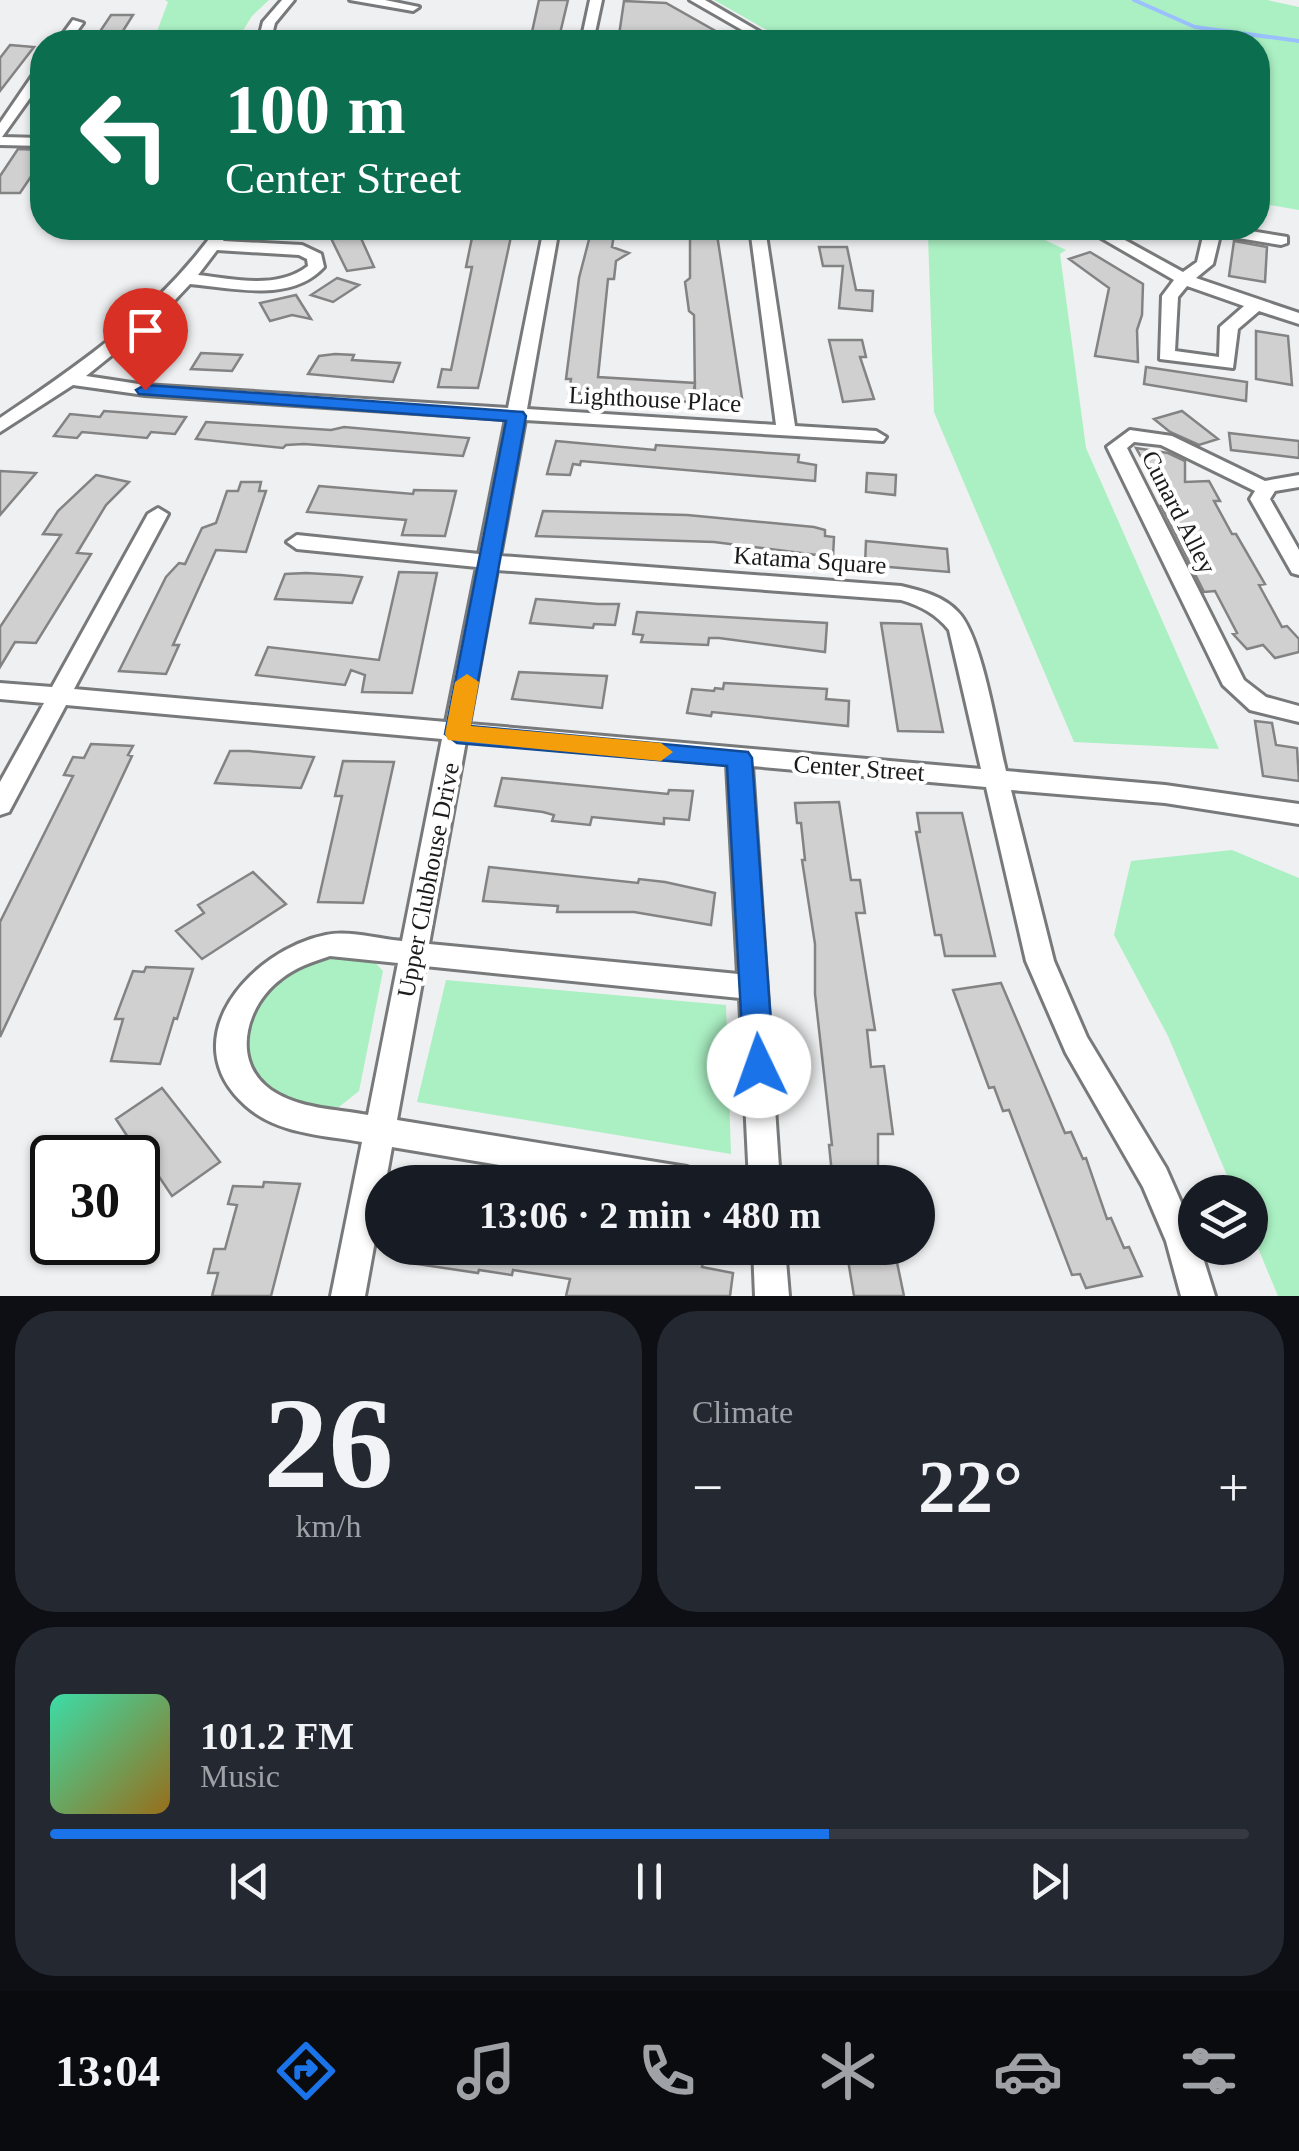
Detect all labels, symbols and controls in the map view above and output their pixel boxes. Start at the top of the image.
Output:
icon: left [60,70,190,200]
text: 100 m [225,71,406,148]
text: Center Street [225,153,461,203]
pin [103,288,188,391]
icon: arrive [118,303,173,358]
street label: Lighthouse Place [568,381,742,417]
street label: Cunard Alley [1137,446,1222,578]
street label: Katama Square [733,541,887,579]
street label: Center Street [793,750,925,786]
street label: Upper Clubhouse Drive [392,760,464,1000]
position arrow [707,1014,811,1118]
speed limit sign: 30 [30,1135,160,1265]
map controls [1178,1175,1268,1265]
button: layers [1178,1175,1268,1265]
text: 13:06 · 2 min · 480 m [479,1194,821,1236]
text: 26 [264,1371,394,1515]
text: Climate [692,1394,793,1430]
text: 22° [918,1445,1023,1528]
text: − [692,1457,723,1518]
text: + [1218,1457,1249,1518]
text: km/h [296,1508,361,1544]
text: 101.2 FM [200,1715,354,1757]
text: Music [200,1758,280,1794]
icon: previous [222,1854,277,1909]
icon: pause [622,1854,677,1909]
icon: next [1022,1854,1077,1909]
icon: directions [271,2036,341,2106]
icon: music [451,2036,521,2106]
icon: phone [632,2036,702,2106]
icon: climate [813,2036,883,2106]
icon: car [993,2036,1063,2106]
icon: filters [1174,2036,1244,2106]
text: 13:04 [55,2046,160,2096]

